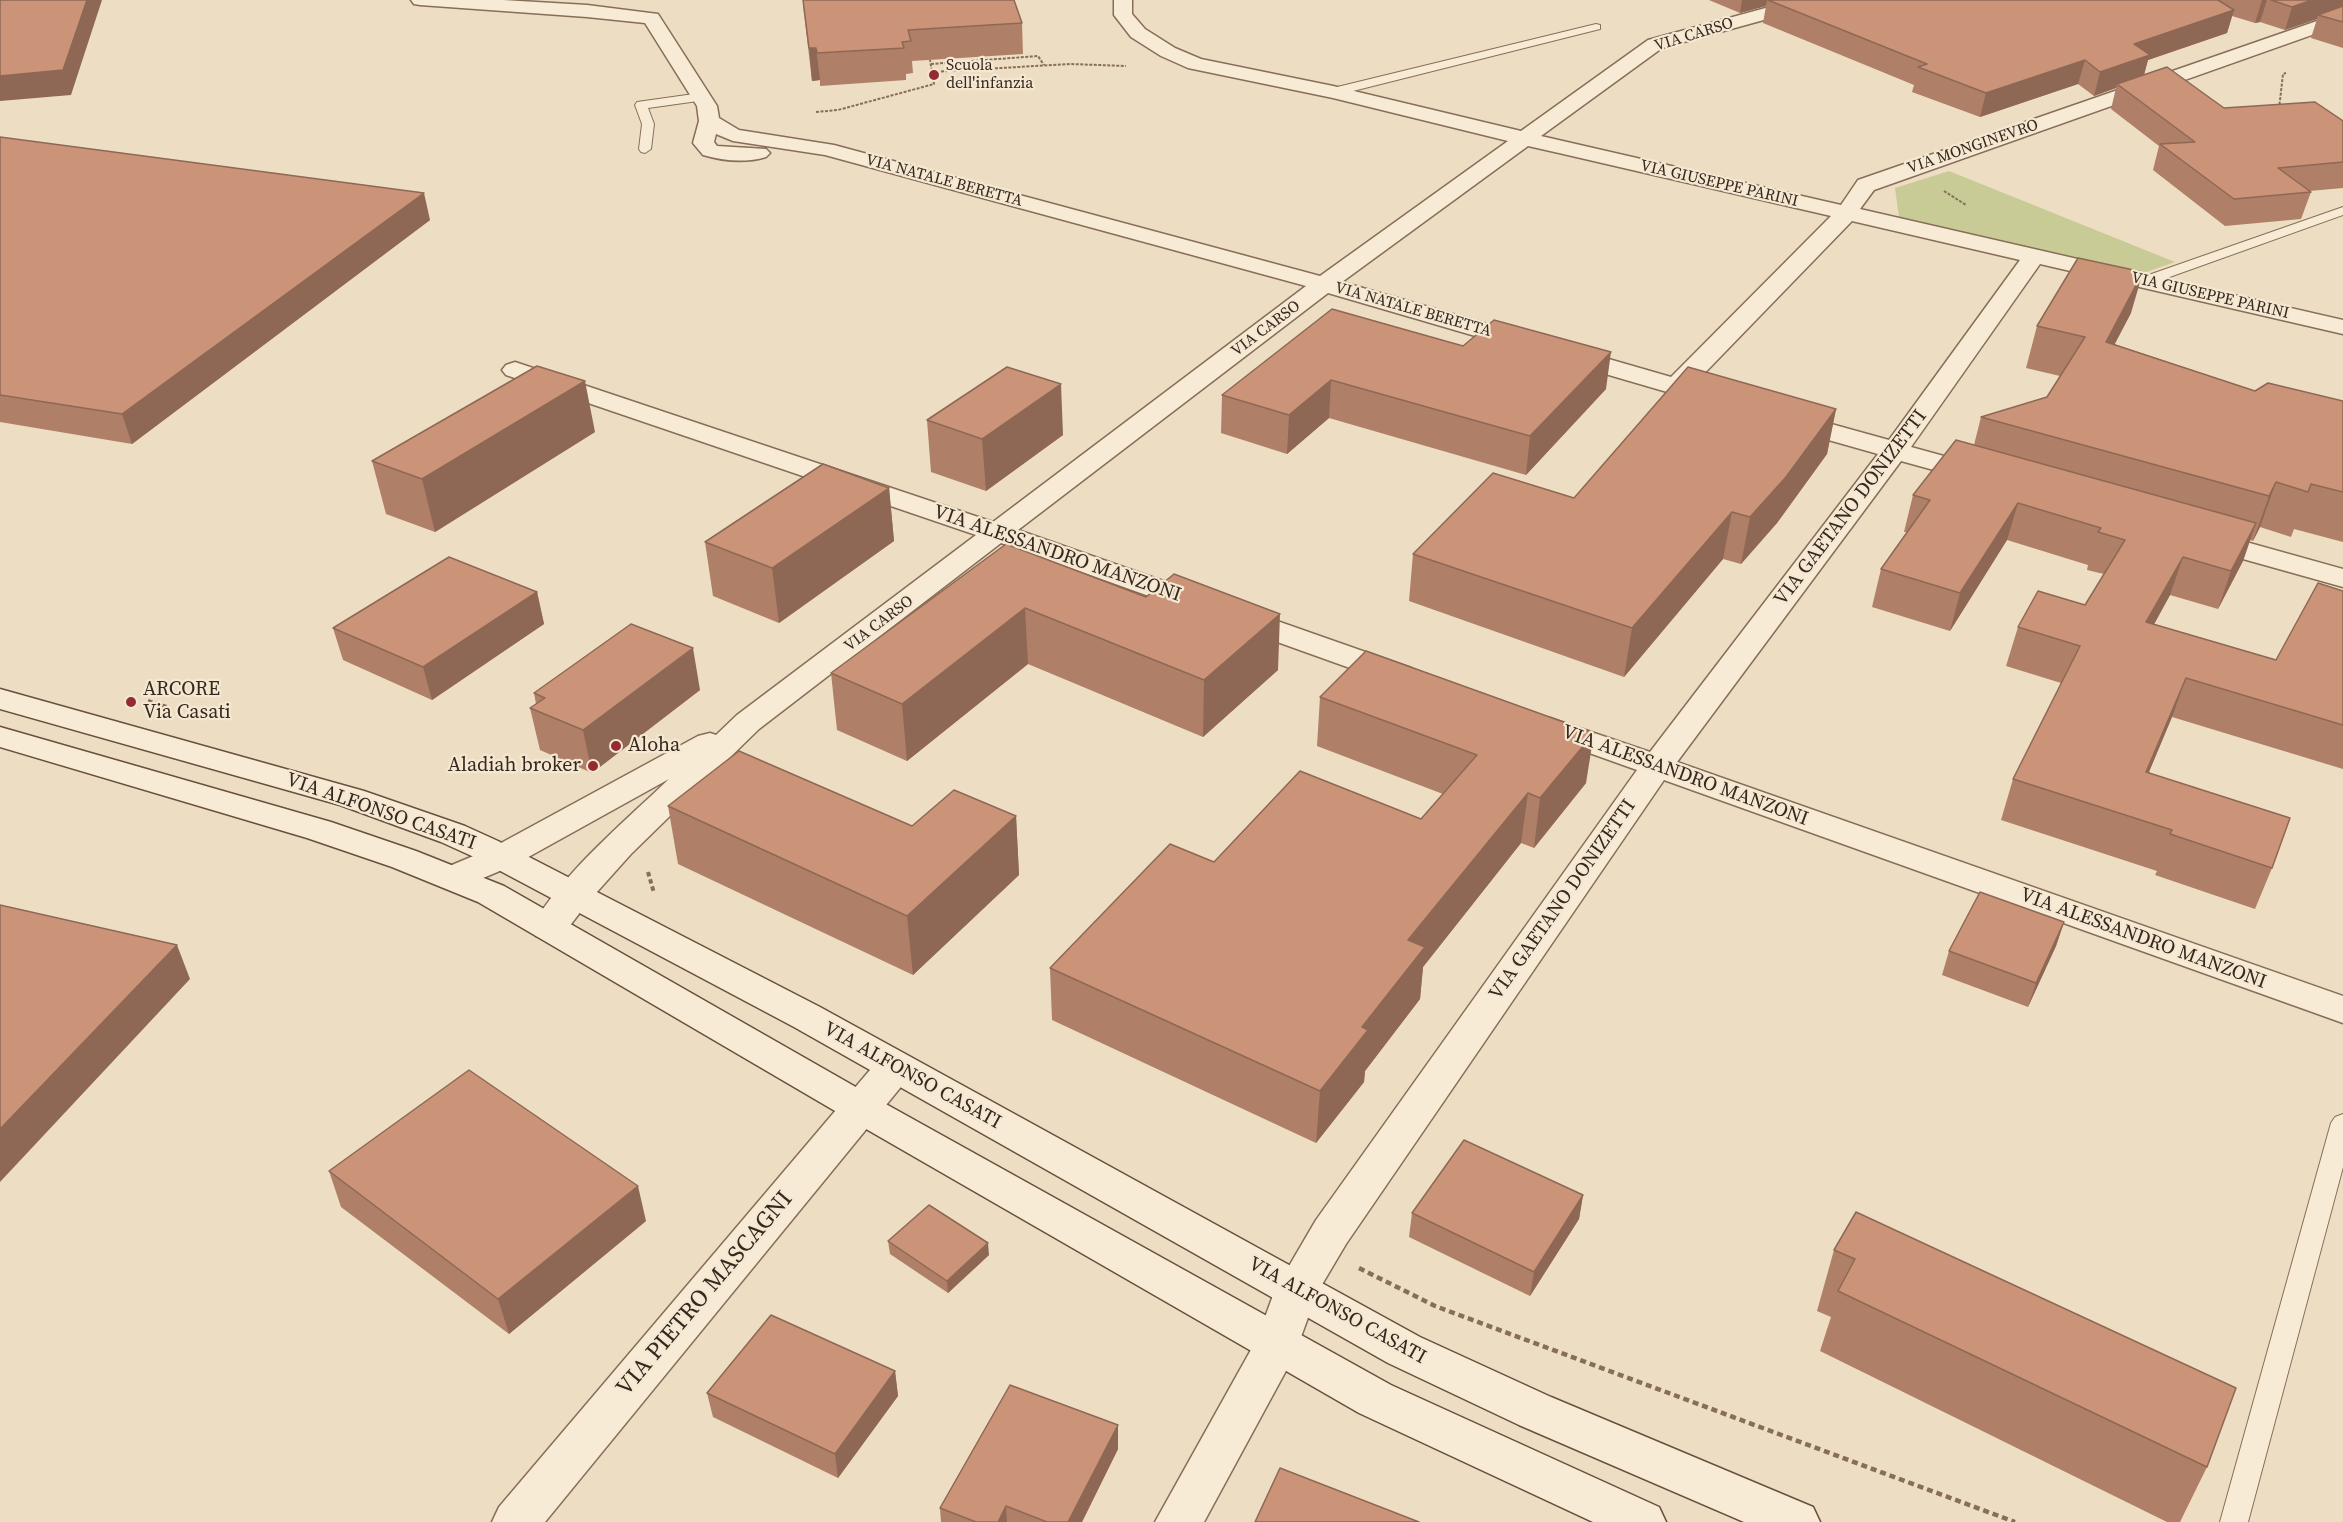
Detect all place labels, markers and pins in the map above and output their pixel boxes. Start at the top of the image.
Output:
place label: Scuola dell'infanzia [946,56,1033,94]
marker: Scuola dell'infanzia [927,68,941,82]
place label: ARCORE Via Casati [143,678,231,725]
marker: ARCORE Via Casati [124,695,138,709]
place label: Aloha [628,734,680,758]
marker: Aloha [609,739,623,753]
place label: Aladiah broker [448,754,581,778]
marker: Aladiah broker [586,759,600,773]

